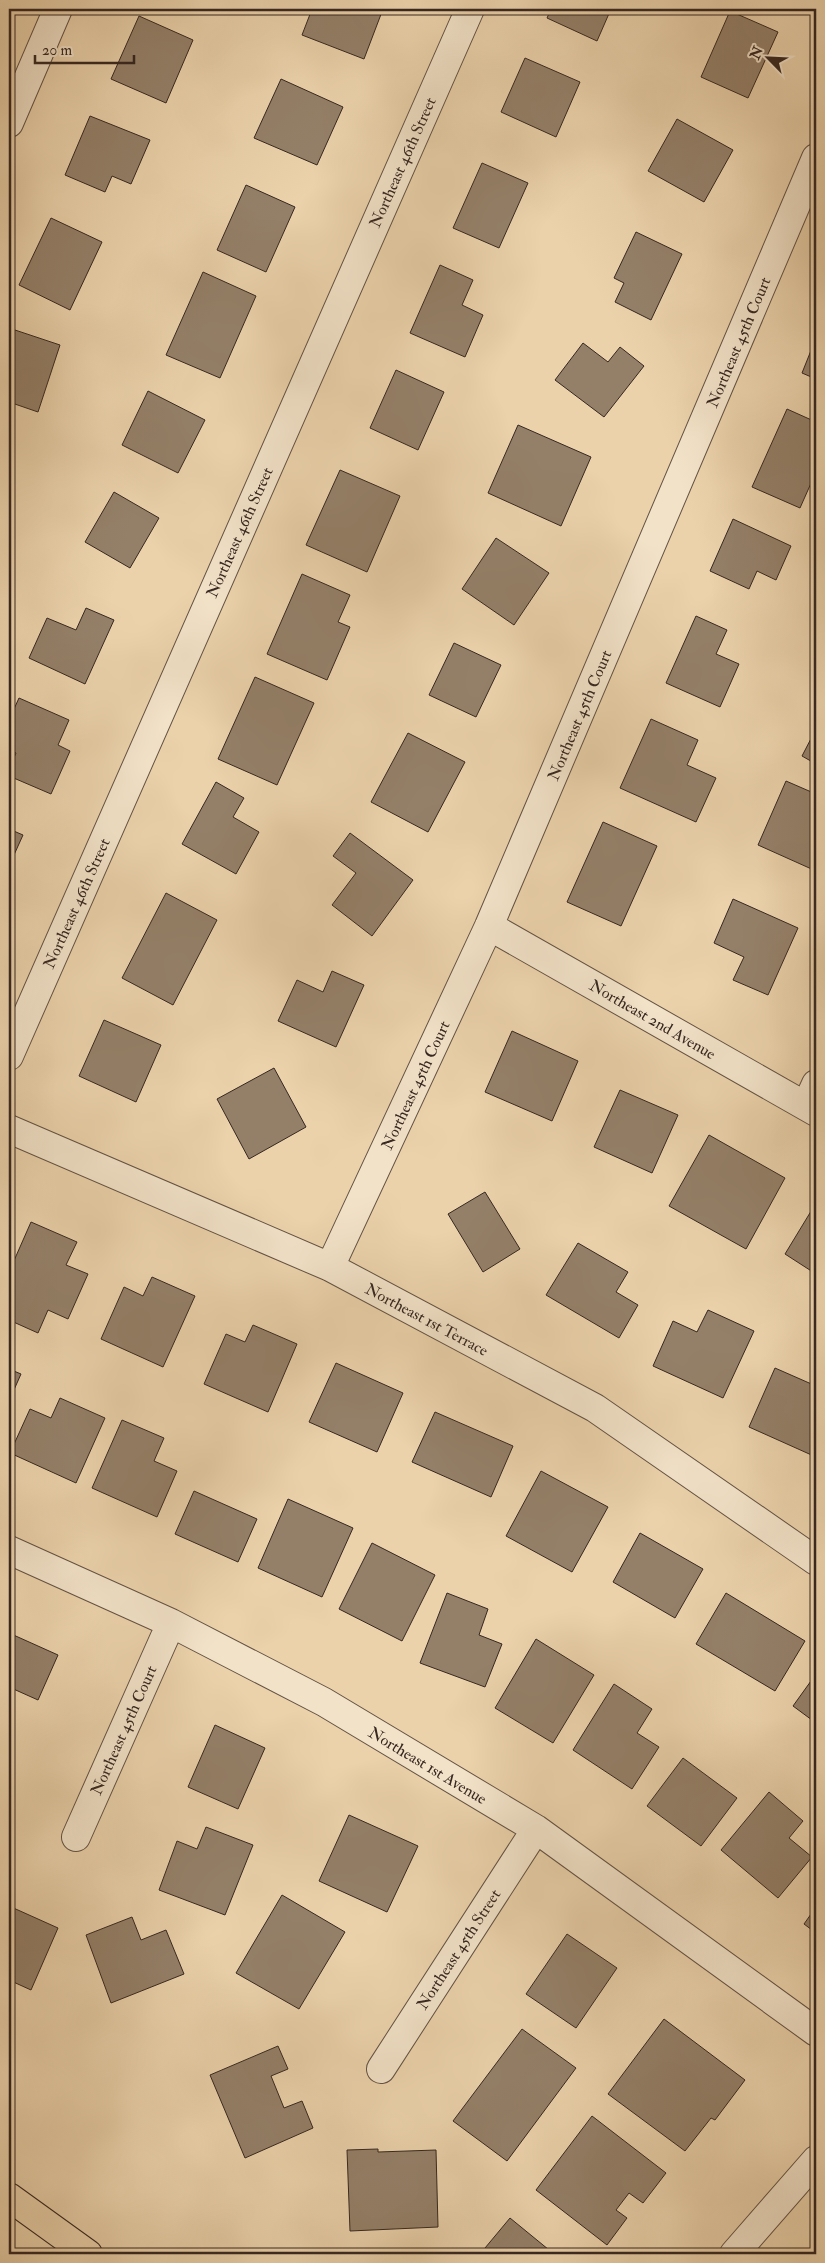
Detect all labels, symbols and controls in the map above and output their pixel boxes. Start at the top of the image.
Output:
scale bar [35,32,134,64]
north arrow [742,32,792,82]
text: 20 m [42,41,72,60]
text: N [746,43,767,63]
street label: Northeast 46th Street [365,94,441,231]
street label: Northeast 45th Court [702,274,775,411]
street label: Northeast 46th Street [202,464,278,601]
street label: Northeast 45th Court [543,647,616,784]
street label: Northeast 46th Street [39,835,115,972]
street label: Northeast 2nd Avenue [586,976,719,1064]
street label: Northeast 45th Court [377,1018,455,1153]
street label: Northeast 1st Terrace [362,1279,492,1361]
street label: Northeast 45th Court [86,1662,162,1798]
street label: Northeast 1st Avenue [365,1723,491,1809]
street label: Northeast 45th Street [412,1886,505,2014]

